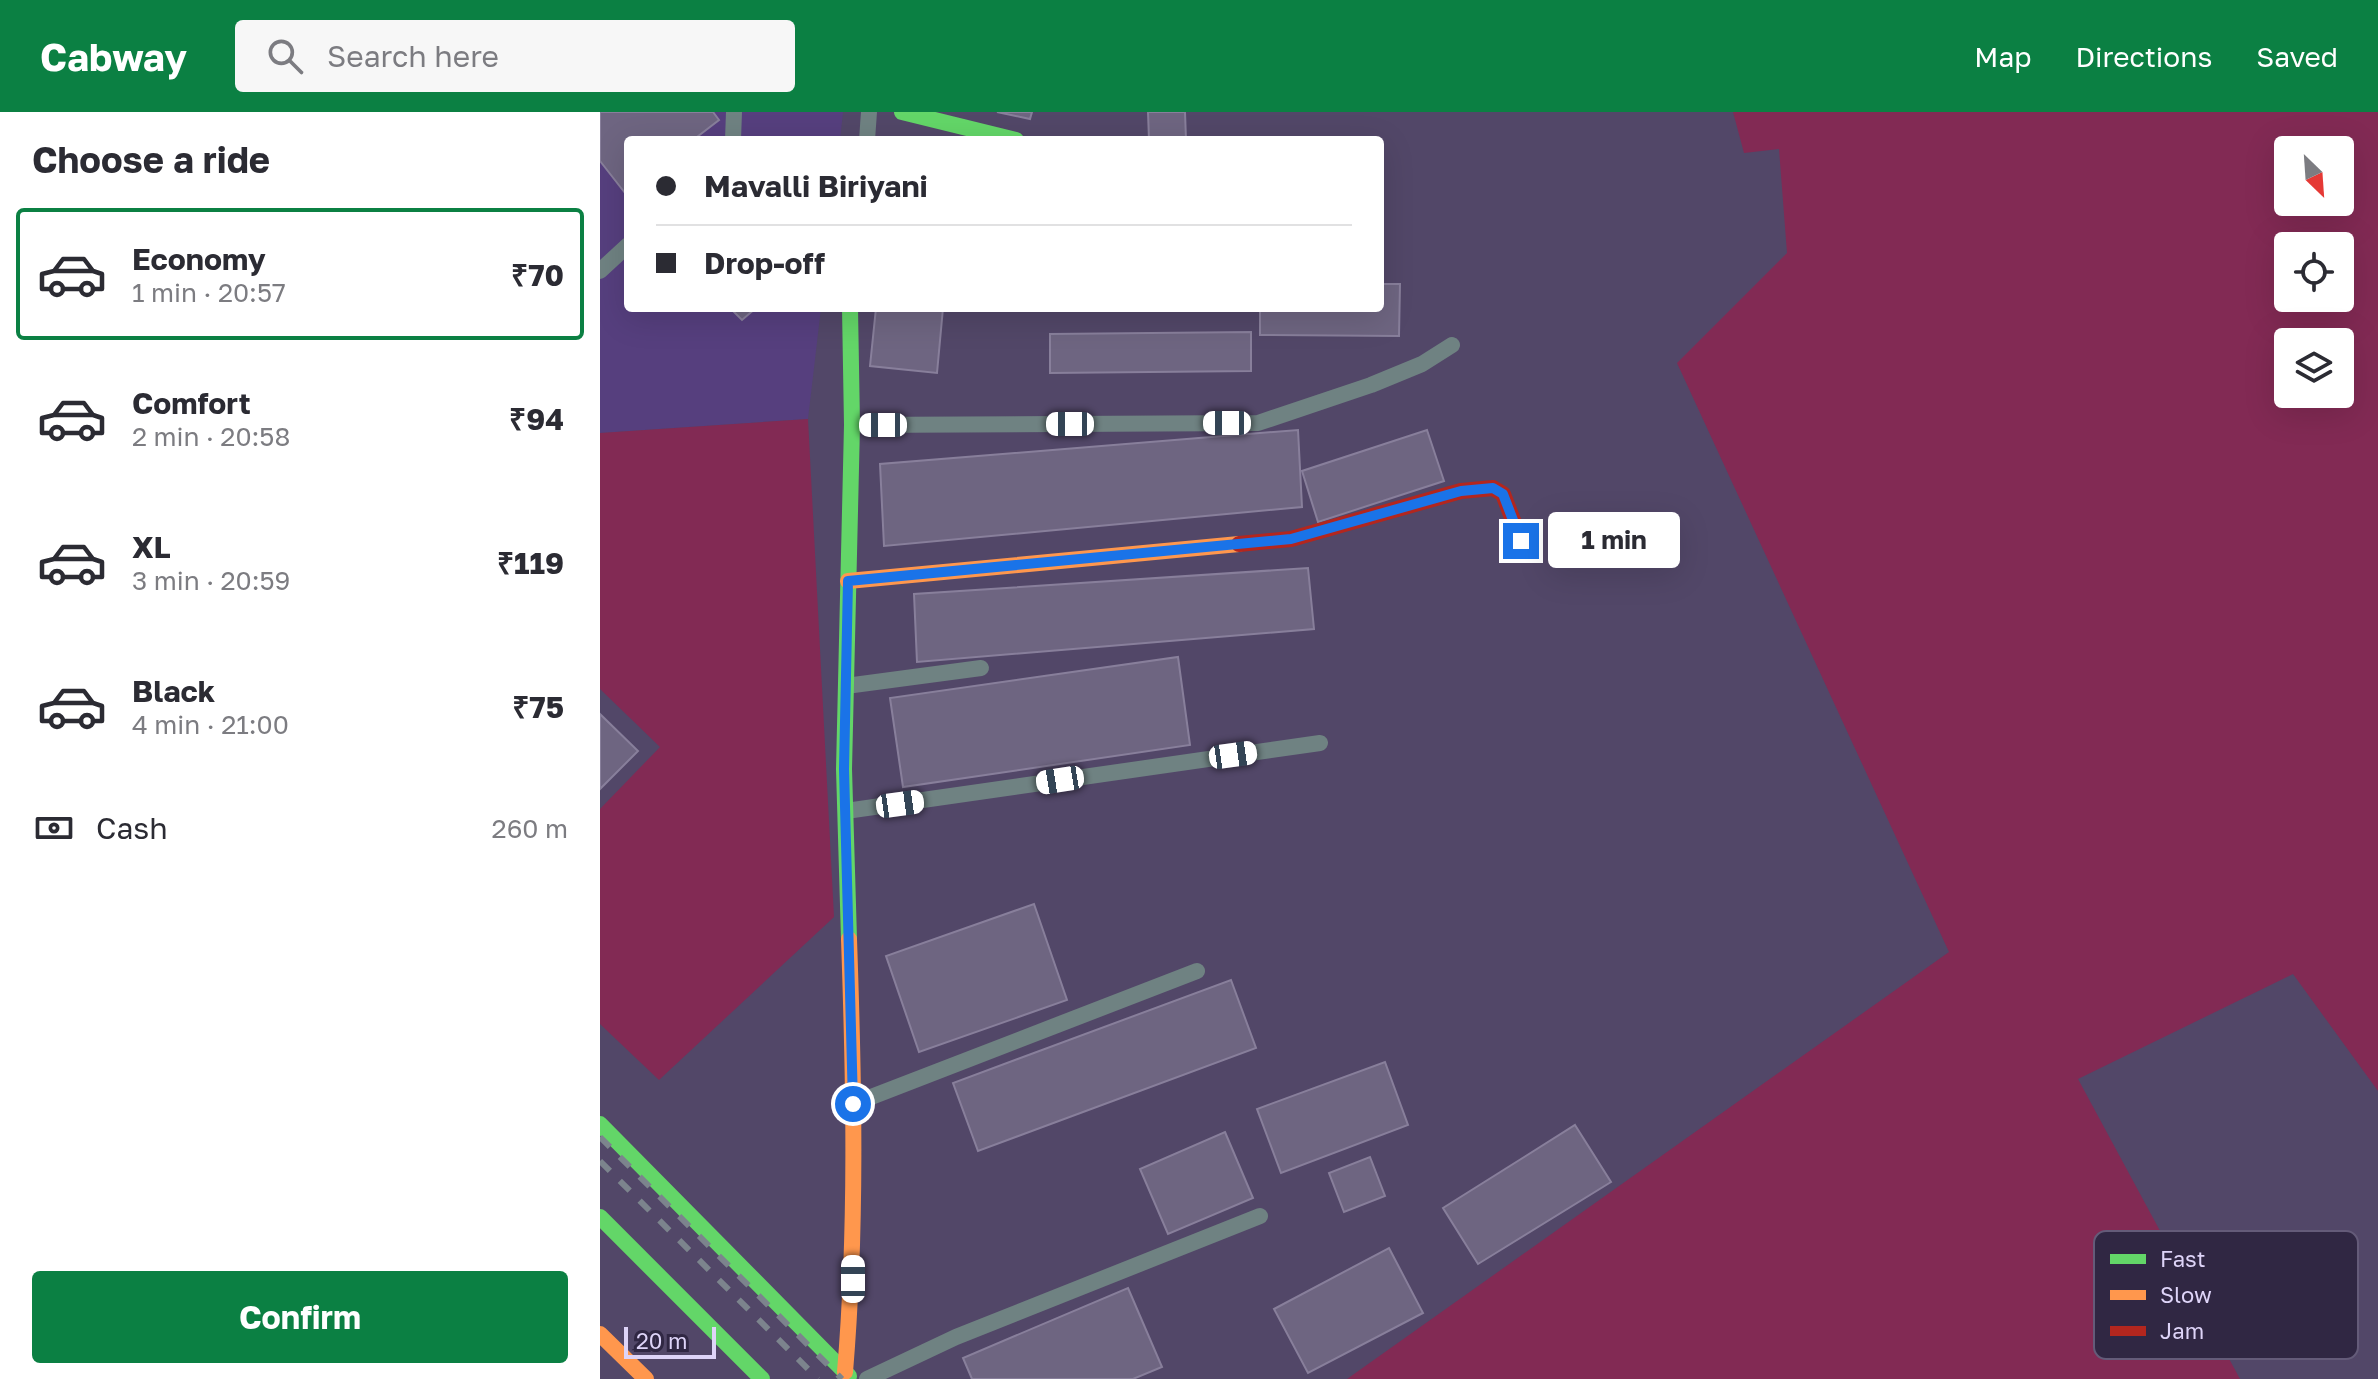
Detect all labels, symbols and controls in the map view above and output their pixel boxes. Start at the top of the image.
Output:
search box [235,20,795,92]
text: Cabway [40,34,187,79]
icon: search [263,34,307,78]
text: Search here [327,38,499,74]
text: Map [1974,40,2031,73]
text: Directions [2075,40,2212,73]
text: Saved [2256,40,2338,73]
north arrow [2274,136,2354,216]
map controls [2274,136,2354,408]
text: Choose a ride [32,138,270,181]
text: Mavalli Biriyani [704,168,928,204]
button: locate [2274,232,2354,312]
icon: car [36,238,108,310]
text: Economy [132,241,266,277]
text: Drop-off [704,245,825,281]
text: ₹70 [511,257,564,293]
text: 1 min · 20:57 [132,277,286,308]
button: layers [2274,328,2354,408]
icon: car [36,382,108,454]
text: Comfort [132,385,251,421]
text: ₹94 [509,401,564,437]
car [1203,411,1251,435]
car [1046,412,1094,436]
car [859,413,907,437]
text: 2 min · 20:58 [132,421,290,452]
callout: 1 min [1549,513,1681,569]
route end [1503,523,1539,559]
text: 1 min [1581,524,1647,555]
icon: car [36,526,108,598]
text: XL [132,529,171,565]
text: ₹119 [497,545,564,581]
text: 3 min · 20:59 [132,565,290,596]
icon: car [36,670,108,742]
text: Black [132,673,215,709]
text: ₹75 [512,689,564,725]
text: 4 min · 21:00 [132,709,289,740]
car [1208,740,1258,770]
car [1034,764,1086,796]
car [875,789,925,819]
icon: cash [32,806,76,850]
text: Cash [96,810,168,846]
text: 260 m [492,813,568,844]
route start [835,1086,871,1122]
legend [2094,1231,2358,1359]
text: Fast [2160,1245,2206,1272]
car [841,1255,865,1303]
button: Confirm [32,1271,568,1363]
text: Slow [2160,1281,2212,1308]
text: Jam [2160,1317,2204,1344]
scale bar [624,1323,716,1359]
text: 20 m [636,1327,687,1354]

